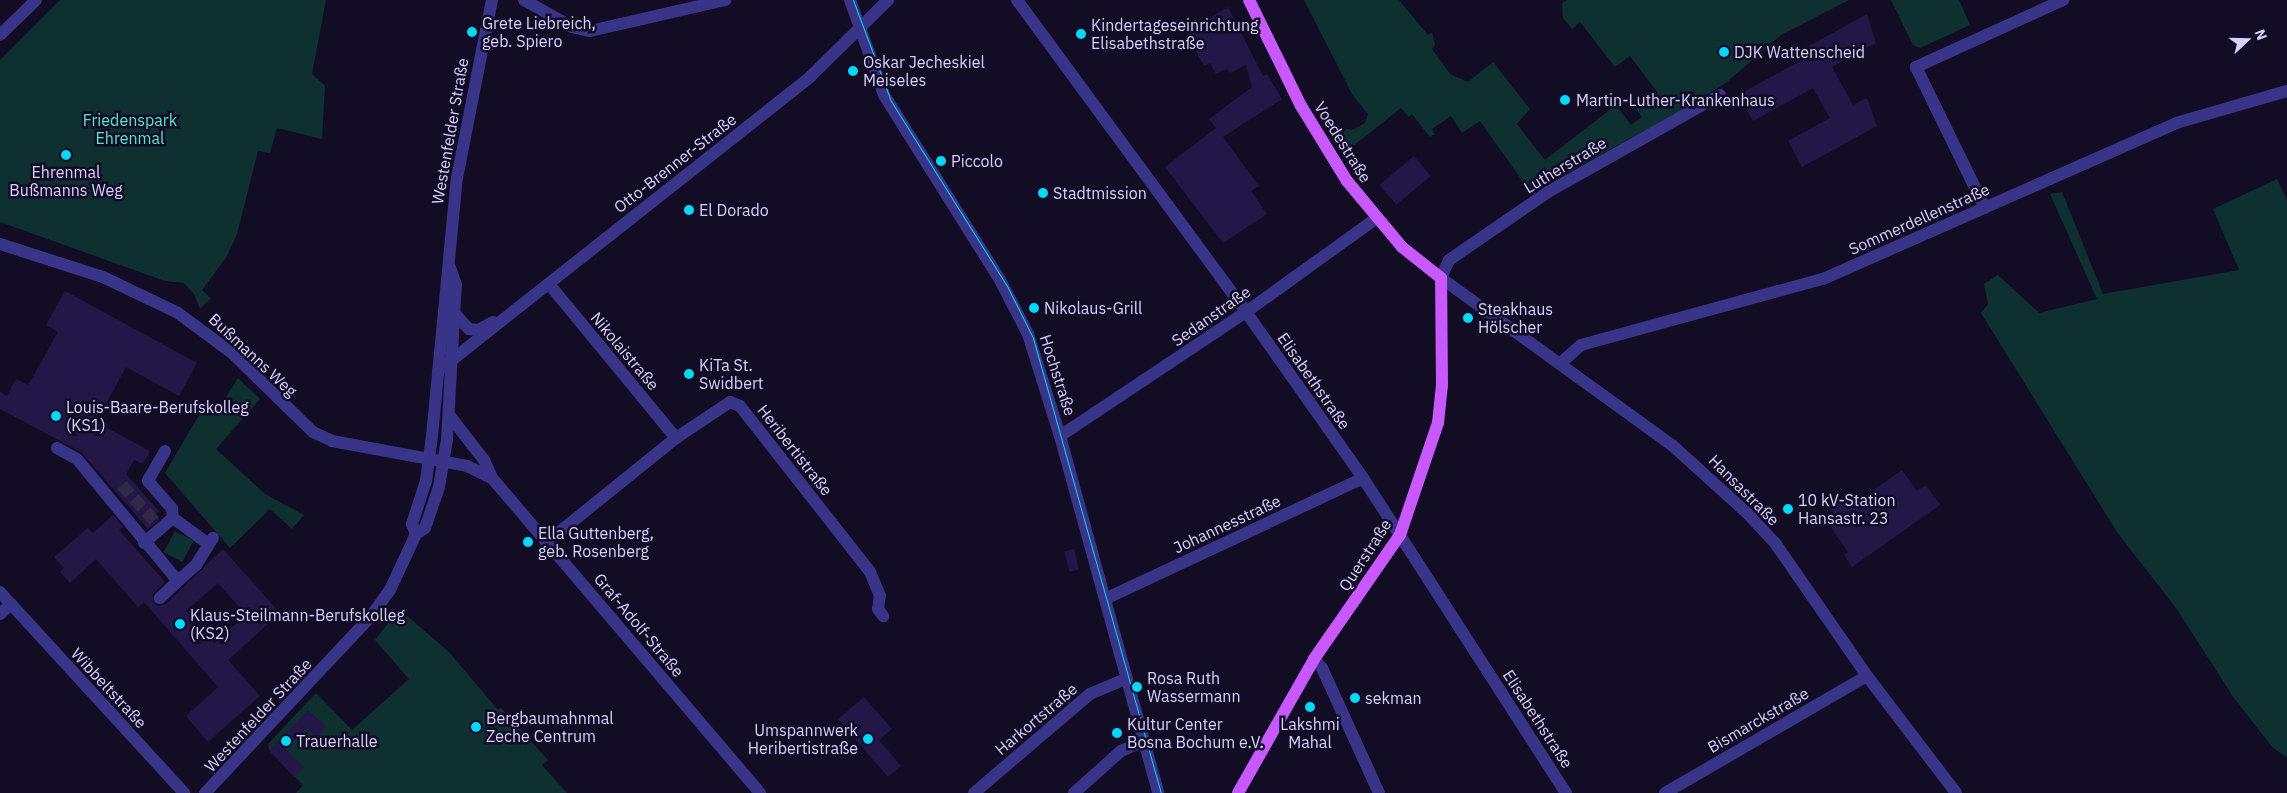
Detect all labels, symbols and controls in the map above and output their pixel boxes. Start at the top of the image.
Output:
place label: Grete Liebreich, geb. Spiero [482,13,596,51]
place label: Kindertageseinrichtung Elisabethstraße [1091,15,1258,53]
north arrow [2222,15,2272,65]
marker: Grete Liebreich, geb. Spiero [466,26,478,38]
text: N [2251,27,2271,43]
marker: Kindertageseinrichtung Elisabethstraße [1075,28,1087,40]
place label: DJK Wattenscheid [1734,42,1865,62]
marker: DJK Wattenscheid [1718,46,1730,58]
place label: Oskar Jecheskiel Meiseles [863,52,985,90]
street label: Westenfelder Straße [428,56,472,206]
marker: Oskar Jecheskiel Meiseles [847,65,859,77]
place label: Martin-Luther-Krankenhaus [1576,90,1775,110]
marker: Martin-Luther-Krankenhaus [1558,93,1572,107]
street label: Voedestraße [1311,98,1375,186]
street label: Otto-Brenner-Straße [610,109,740,217]
park label: Friedenspark Ehrenmal [83,110,177,148]
street label: Lutherstraße [1520,133,1610,197]
marker: Ehrenmal Bußmanns Weg [60,149,72,161]
place label: Piccolo [951,151,1003,171]
marker: Piccolo [935,155,947,167]
place label: Ehrenmal Bußmanns Weg [9,162,123,200]
street label: Sommerdellenstraße [1846,179,1992,259]
place label: Stadtmission [1053,183,1147,203]
marker: Stadtmission [1037,187,1049,199]
place label: El Dorado [699,200,769,220]
marker: El Dorado [683,204,695,216]
street label: Sedanstraße [1168,282,1254,350]
place label: Nikolaus-Grill [1044,298,1142,318]
place label: Steakhaus Hölscher [1478,299,1553,337]
marker: Nikolaus-Grill [1028,302,1040,314]
street label: Nikolaistraße [587,308,663,394]
street label: Bußmanns Weg [205,309,301,401]
marker: Steakhaus Hölscher [1462,312,1474,324]
street label: Elisabethstraße [1274,329,1354,433]
street label: Hochstraße [1036,332,1080,418]
place label: KiTa St. Swidbert [699,355,763,393]
marker: KiTa St. Swidbert [683,368,695,380]
place label: Louis-Baare-Berufskolleg (KS1) [66,397,249,435]
street label: Heribertistraße [753,401,837,499]
marker: Louis-Baare-Berufskolleg (KS1) [50,410,62,422]
street label: Hansastraße [1705,451,1783,529]
place label: 10 kV-Station Hansastr. 23 [1798,490,1896,528]
street label: Johannesstraße [1170,491,1284,557]
marker: 10 kV-Station Hansastr. 23 [1782,503,1794,515]
street label: Querstraße [1335,515,1395,595]
place label: Ella Guttenberg, geb. Rosenberg [538,523,654,561]
marker: Ella Guttenberg, geb. Rosenberg [522,536,534,548]
street label: Graf-Adolf-Straße [590,569,688,681]
place label: Klaus-Steilmann-Berufskolleg (KS2) [190,605,405,643]
marker: Klaus-Steilmann-Berufskolleg (KS2) [174,618,186,630]
street label: Wibbeltstraße [67,644,151,732]
street label: Westenfelder Straße [200,654,316,776]
street label: Elisabethstraße [1499,666,1577,772]
place label: Rosa Ruth Wassermann [1147,668,1240,706]
street label: Harkortstraße [991,679,1081,759]
marker: Rosa Ruth Wassermann [1131,681,1143,693]
street label: Bismarckstraße [1704,683,1812,757]
place label: sekman [1365,688,1422,708]
marker: sekman [1349,692,1361,704]
marker: Lakshmi Mahal [1304,701,1316,713]
place label: Bergbaumahnmal Zeche Centrum [486,708,614,746]
place label: Kultur Center Bosna Bochum e.V. [1127,714,1264,752]
place label: Lakshmi Mahal [1280,714,1340,752]
place label: Umspannwerk Heribertistraße [748,720,858,758]
marker: Bergbaumahnmal Zeche Centrum [470,721,482,733]
marker: Kultur Center Bosna Bochum e.V. [1111,727,1123,739]
place label: Trauerhalle [296,731,378,751]
marker: Umspannwerk Heribertistraße [862,733,874,745]
marker: Trauerhalle [280,735,292,747]

